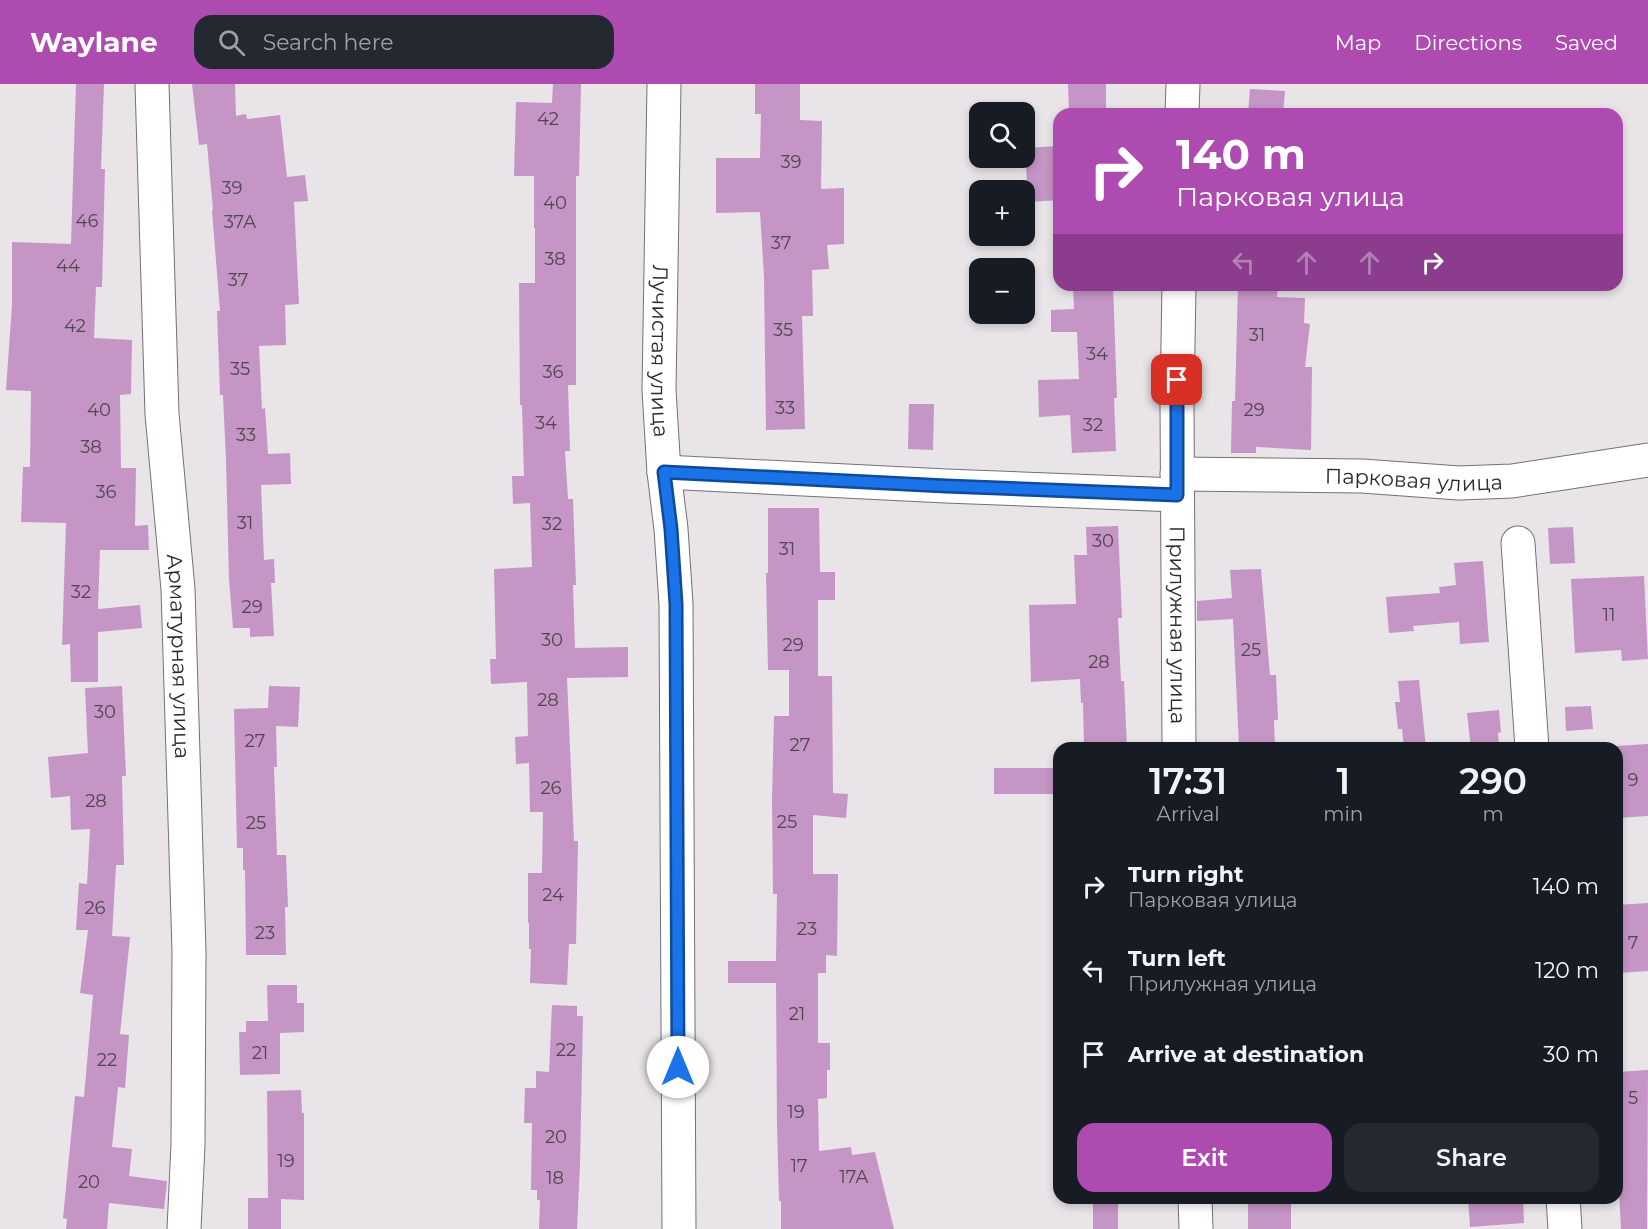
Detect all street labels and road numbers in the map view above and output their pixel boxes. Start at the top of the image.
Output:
street label: Лучистая улица [646,264,674,438]
street label: Парковая улица [1325,463,1503,496]
street label: Прилужная улица [1165,526,1191,724]
street label: Арматурная улица [162,553,196,759]

